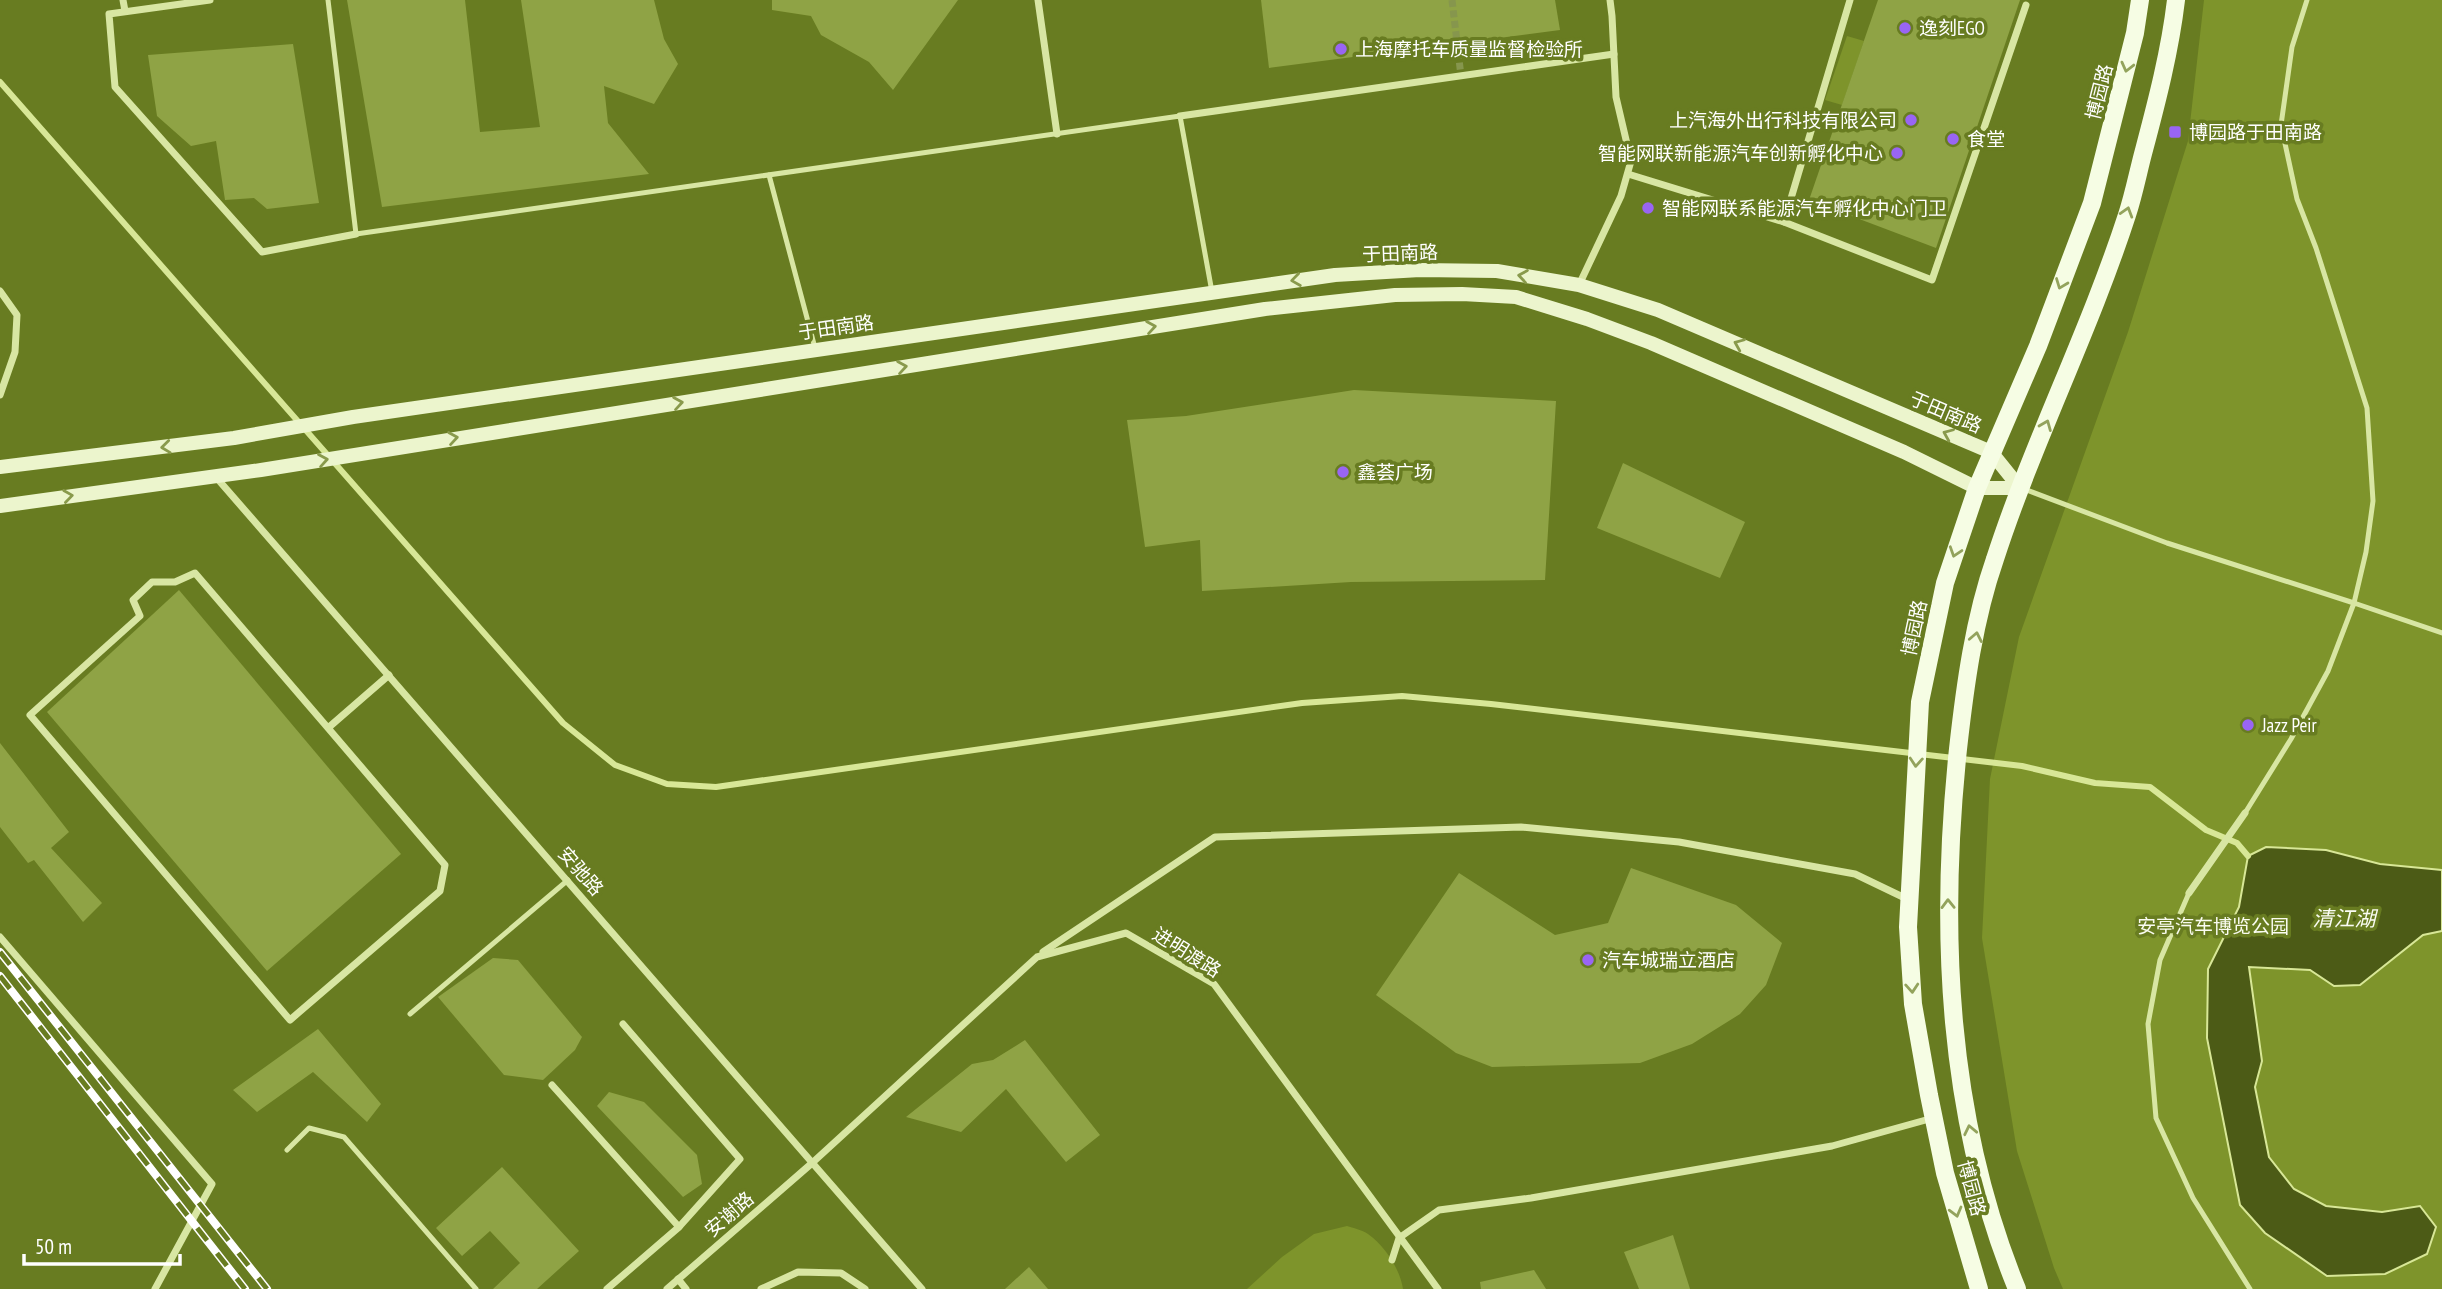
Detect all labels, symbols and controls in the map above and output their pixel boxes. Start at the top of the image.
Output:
place label: 逸刻EGO [1919,16,1985,40]
marker: 逸刻EGO [1897,20,1913,36]
place label: 上海摩托车质量监督检验所 [1355,37,1583,61]
marker: 上海摩托车质量监督检验所 [1333,41,1349,57]
street label: 博园路 [2080,61,2118,123]
one-way arrow [2121,61,2135,73]
place label: 上汽海外出行科技有限公司 [1669,108,1897,132]
marker: 上汽海外出行科技有限公司 [1903,112,1919,128]
place label: 博园路于田南路 [2189,120,2322,144]
marker: 博园路于田南路 [2167,124,2183,140]
place label: 食堂 [1967,127,2005,151]
marker: 食堂 [1945,131,1961,147]
place label: 智能网联新能源汽车创新孵化中心 [1598,141,1883,165]
marker: 智能网联新能源汽车创新孵化中心 [1889,145,1905,161]
place label: 智能网联系能源汽车孵化中心门卫 [1662,196,1947,220]
marker: 智能网联系能源汽车孵化中心门卫 [1640,200,1656,216]
one-way arrow [2119,207,2134,219]
street label: 于田南路 [1362,240,1438,266]
one-way arrow [1517,268,1529,283]
one-way arrow [1291,273,1302,288]
one-way arrow [2055,278,2069,290]
street label: 于田南路 [797,310,875,344]
one-way arrow [1145,320,1157,335]
one-way arrow [1733,339,1745,353]
one-way arrow [896,360,908,375]
street label: 于田南路 [1906,386,1986,438]
one-way arrow [672,395,683,410]
one-way arrow [2038,419,2052,432]
one-way arrow [1943,428,1955,442]
one-way arrow [447,431,459,446]
one-way arrow [160,439,172,454]
one-way arrow [317,453,329,468]
place label: 鑫荟广场 [1357,460,1433,484]
marker: 鑫荟广场 [1335,464,1351,480]
one-way arrow [62,489,73,504]
one-way arrow [1949,546,1964,558]
street label: 博园路 [1896,598,1932,658]
one-way arrow [1967,631,1982,643]
place label: Jazz Peir [2261,713,2317,737]
marker: Jazz Peir [2240,717,2256,733]
one-way arrow [1909,757,1924,768]
street label: 安驰路 [553,842,609,900]
one-way arrow [1940,898,1956,909]
water label: 清江湖 [2313,905,2378,932]
park label: 安亭汽车博览公园 [2137,914,2289,938]
street label: 进明渡路 [1148,922,1226,982]
place label: 汽车城瑞立酒店 [1602,948,1735,972]
marker: 汽车城瑞立酒店 [1580,952,1596,968]
one-way arrow [1904,983,1919,994]
one-way arrow [1964,1124,1979,1136]
street label: 博园路 [1953,1157,1991,1219]
street label: 安谢路 [700,1186,758,1242]
one-way arrow [1948,1205,1962,1217]
scale bar [24,1222,180,1266]
text: 50 m [35,1233,72,1260]

